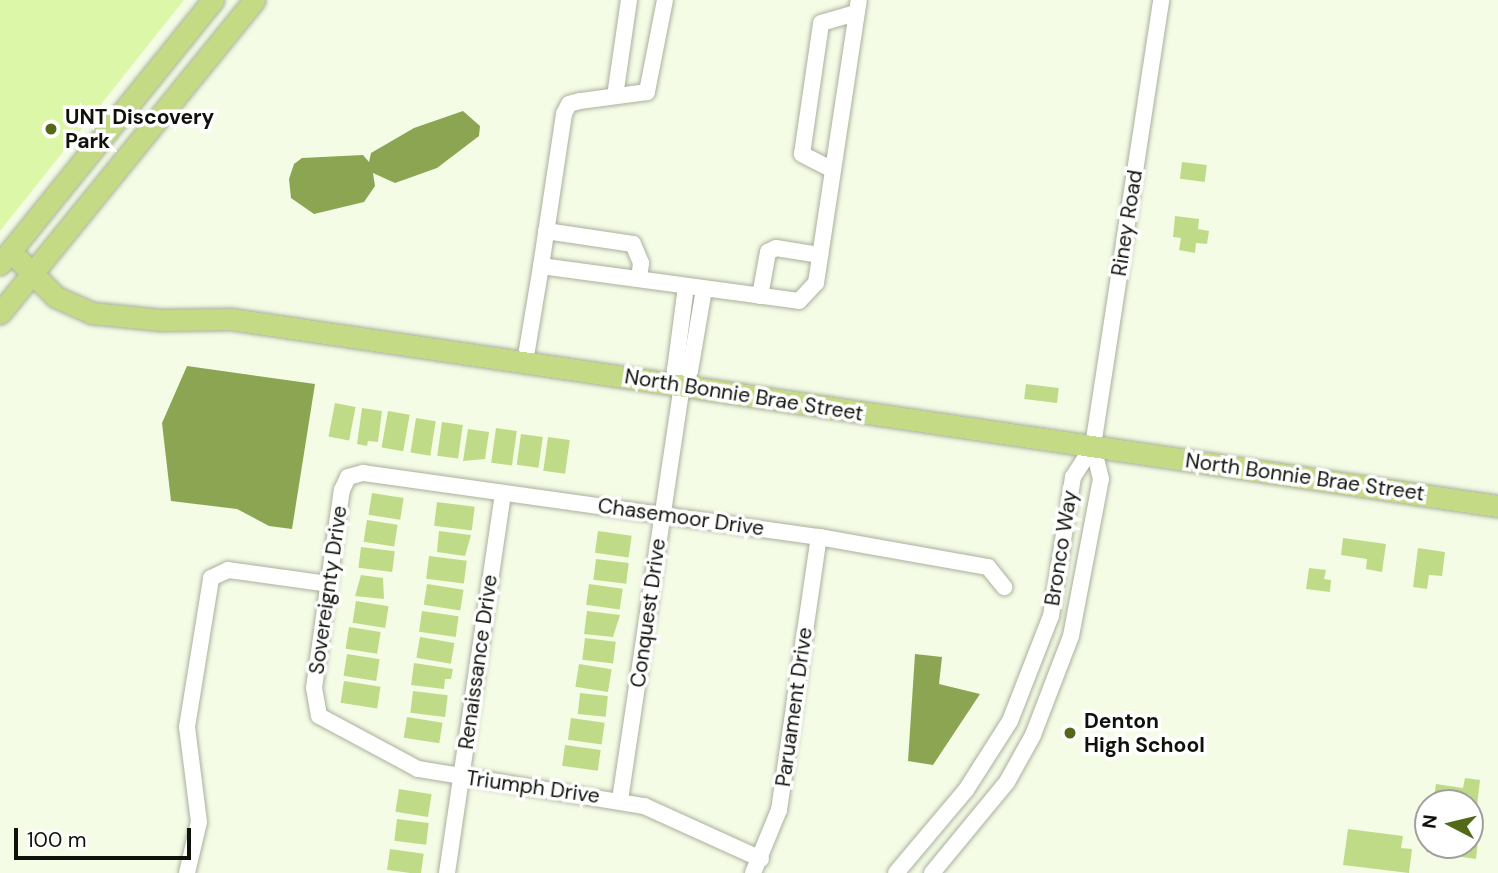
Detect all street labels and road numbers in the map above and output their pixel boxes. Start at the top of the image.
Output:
street label: Riney Road [1106,168,1148,278]
street label: North Bonnie Brae Street [623,364,865,426]
street label: North Bonnie Brae Street [1184,448,1426,506]
street label: Bronco Way [1039,488,1083,608]
street label: Chasemoor Drive [596,493,766,541]
street label: Sovereignty Drive [304,504,352,676]
street label: Conquest Drive [625,537,671,689]
street label: Renaissance Drive [453,573,503,751]
street label: Paruament Drive [770,626,818,788]
street label: Triumph Drive [465,765,601,809]

